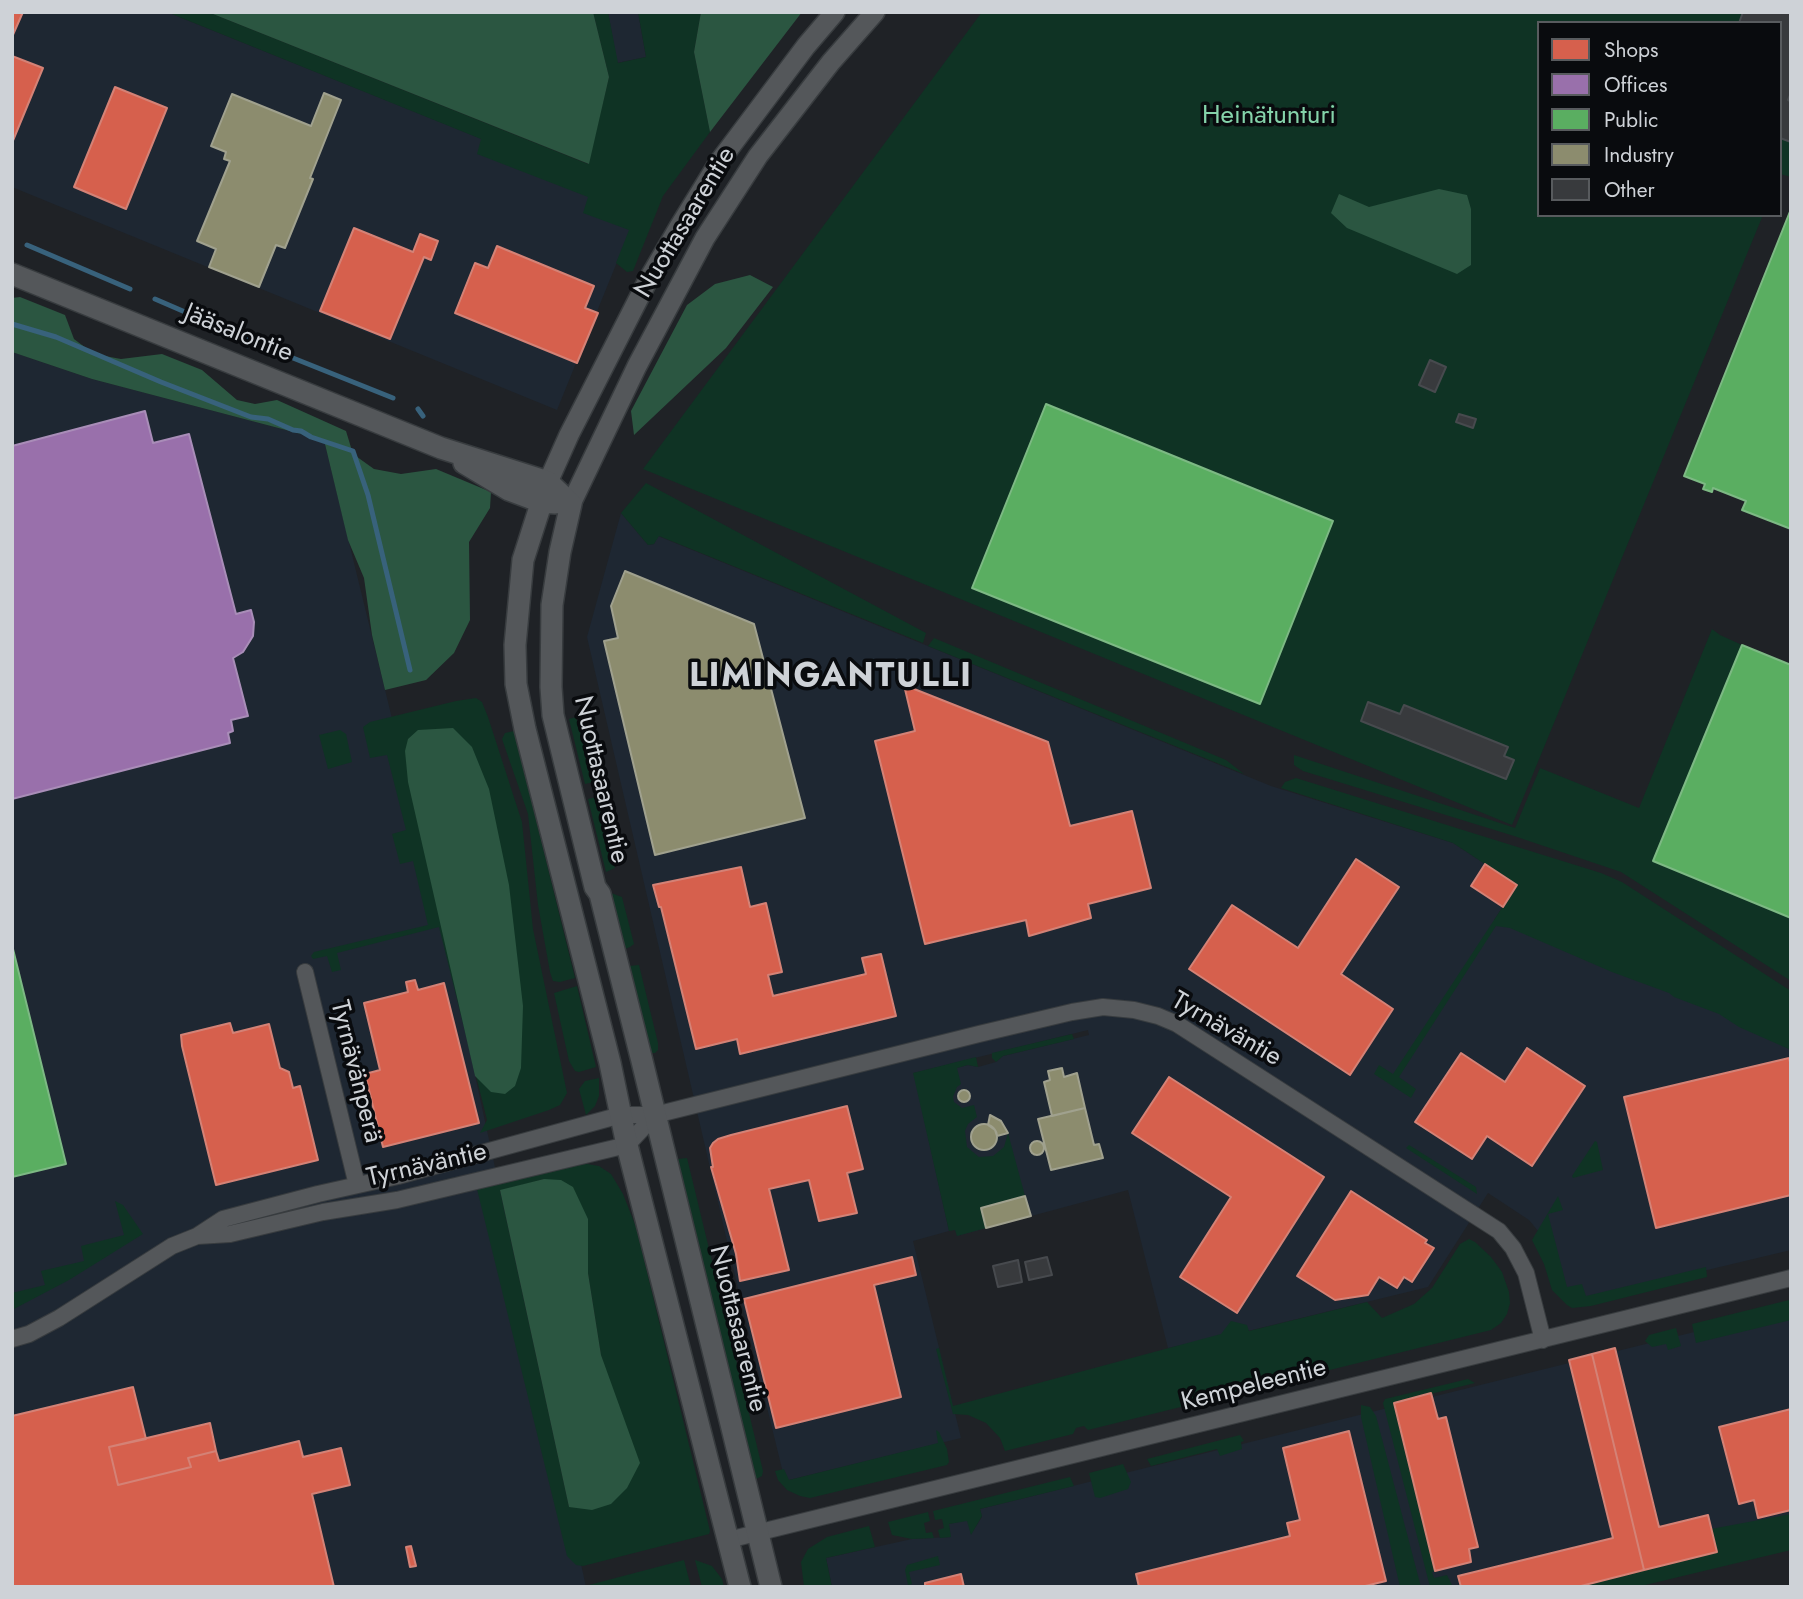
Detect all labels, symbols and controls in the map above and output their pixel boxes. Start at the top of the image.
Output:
legend [1537,21,1782,217]
text: Shops [1604,35,1658,65]
text: Offices [1604,70,1667,100]
park label: Heinätunturi [1202,101,1336,133]
text: Public [1604,105,1658,135]
text: Industry [1604,140,1674,170]
street label: Nuottasaarentie [629,142,743,304]
text: Other [1604,175,1655,205]
street label: Jääsalontie [179,298,297,370]
district label: LIMINGANTULLI [691,658,971,698]
street label: Nuottasaarentie [566,693,634,867]
street label: Tyrnäväntie [1165,986,1287,1074]
street label: Tyrnävänperä [322,998,388,1146]
street label: Tyrnäväntie [364,1137,490,1195]
street label: Nuottasaarentie [701,1243,773,1415]
street label: Kempeleentie [1178,1353,1330,1419]

